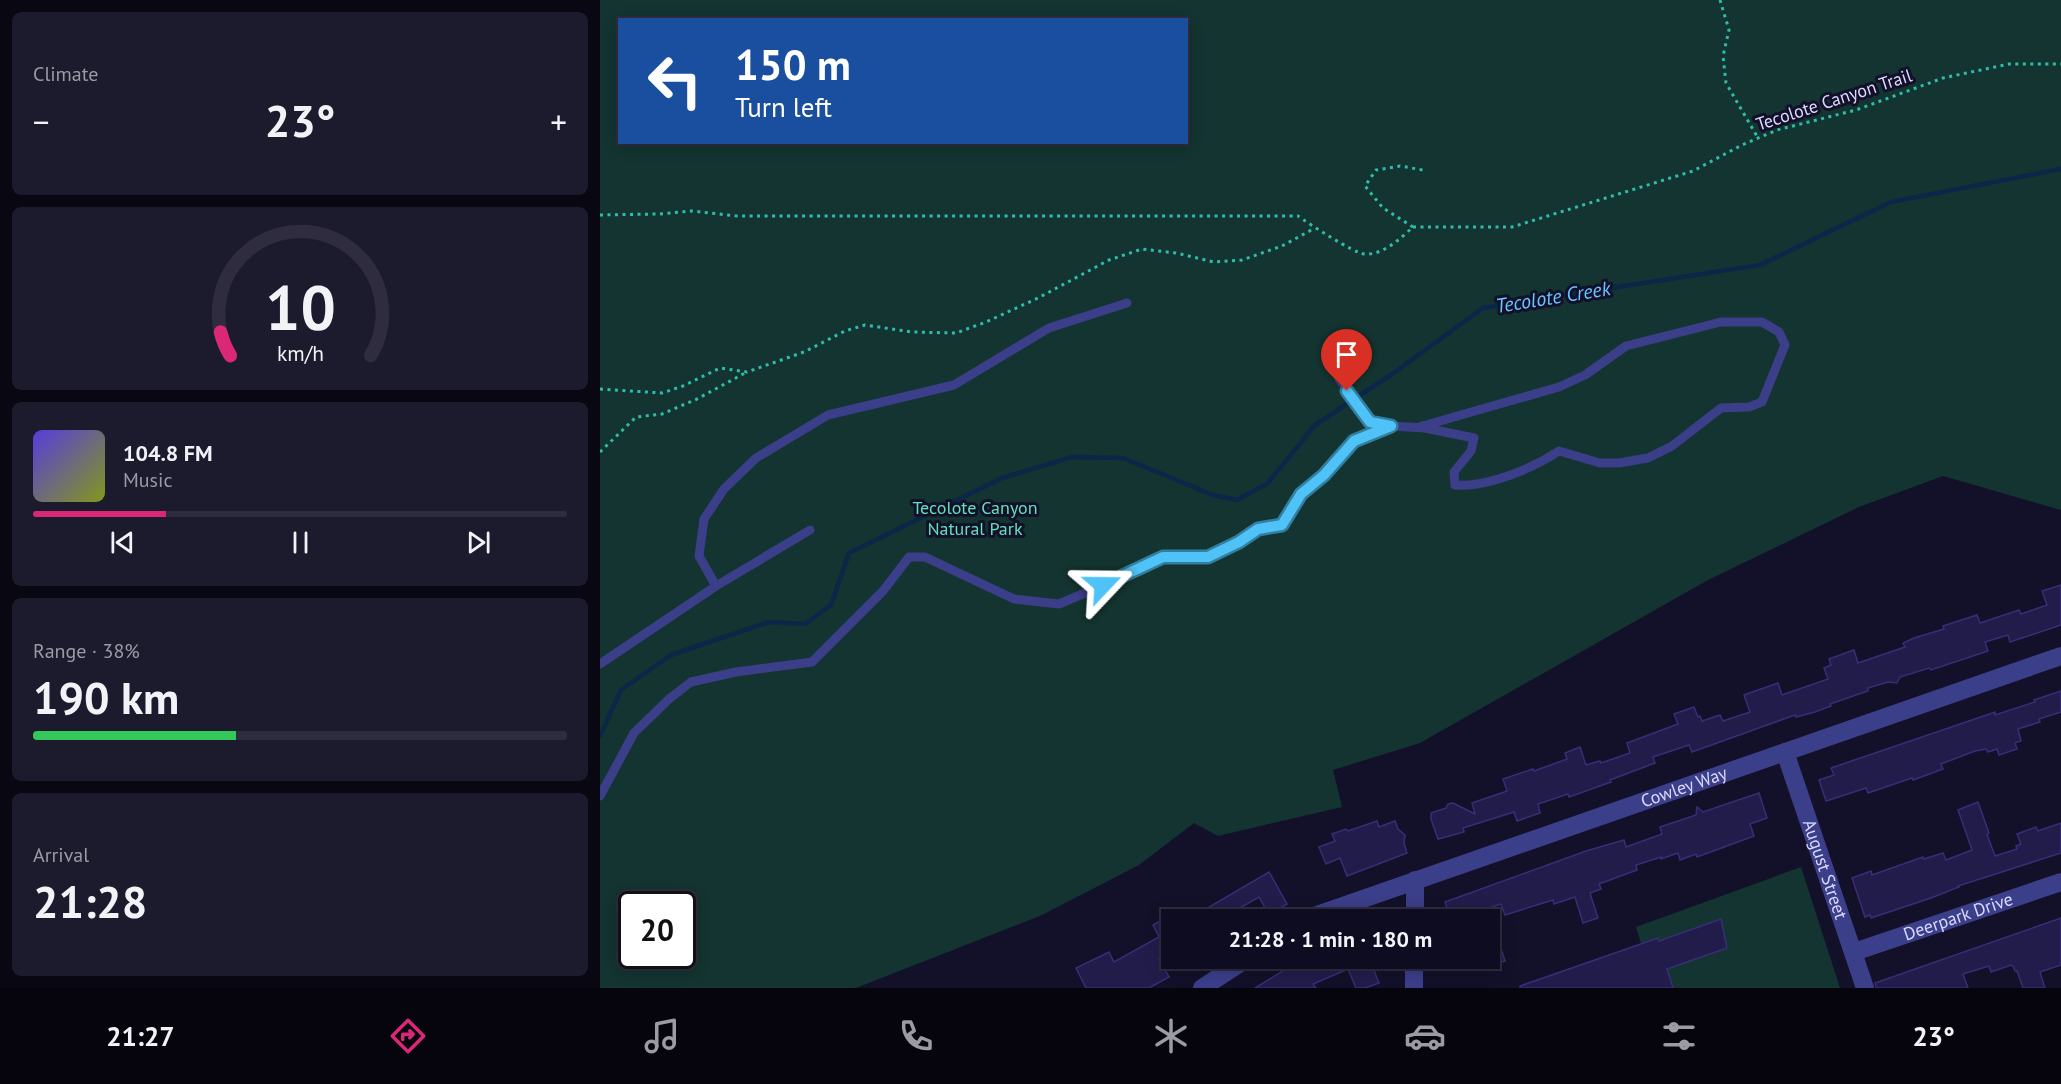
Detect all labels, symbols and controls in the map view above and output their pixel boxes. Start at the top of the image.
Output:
text: 150 m [735,37,851,92]
icon: left [636,42,714,120]
text: Climate [33,61,99,87]
street label: Tecolote Canyon Trail [1753,63,1915,136]
text: Turn left [735,90,832,124]
text: 23° [265,91,335,149]
text: − [33,100,50,143]
text: + [550,100,567,143]
text: 10 [265,266,335,347]
water label: Tecolote Creek [1494,275,1613,319]
pin [1321,329,1372,391]
icon: arrive [1330,338,1363,371]
text: km/h [276,339,323,367]
text: 104.8 FM [123,439,213,467]
text: Music [123,467,172,493]
park label: Tecolote Canyon Natural Park [912,496,1038,540]
icon: previous [106,526,139,559]
icon: pause [284,526,317,559]
icon: next [462,526,495,559]
position arrow [1071,553,1135,617]
text: Range · 38% [33,638,140,664]
text: 190 km [33,668,179,726]
street label: Cowley Way [1638,761,1731,812]
street label: August Street [1798,816,1853,922]
text: Arrival [33,842,89,868]
text: 21:28 [33,872,147,930]
street label: Deerpark Drive [1900,887,2016,945]
speed limit sign: 20 [618,891,696,969]
text: 21:28 · 1 min · 180 m [1229,925,1432,953]
icon: directions [387,1015,429,1057]
icon: music [641,1015,683,1057]
icon: phone [895,1015,937,1057]
icon: climate [1150,1015,1192,1057]
icon: car [1404,1015,1446,1057]
icon: filters [1658,1015,1700,1057]
text: 21:27 [106,1019,175,1053]
text: 23° [1912,1019,1955,1053]

